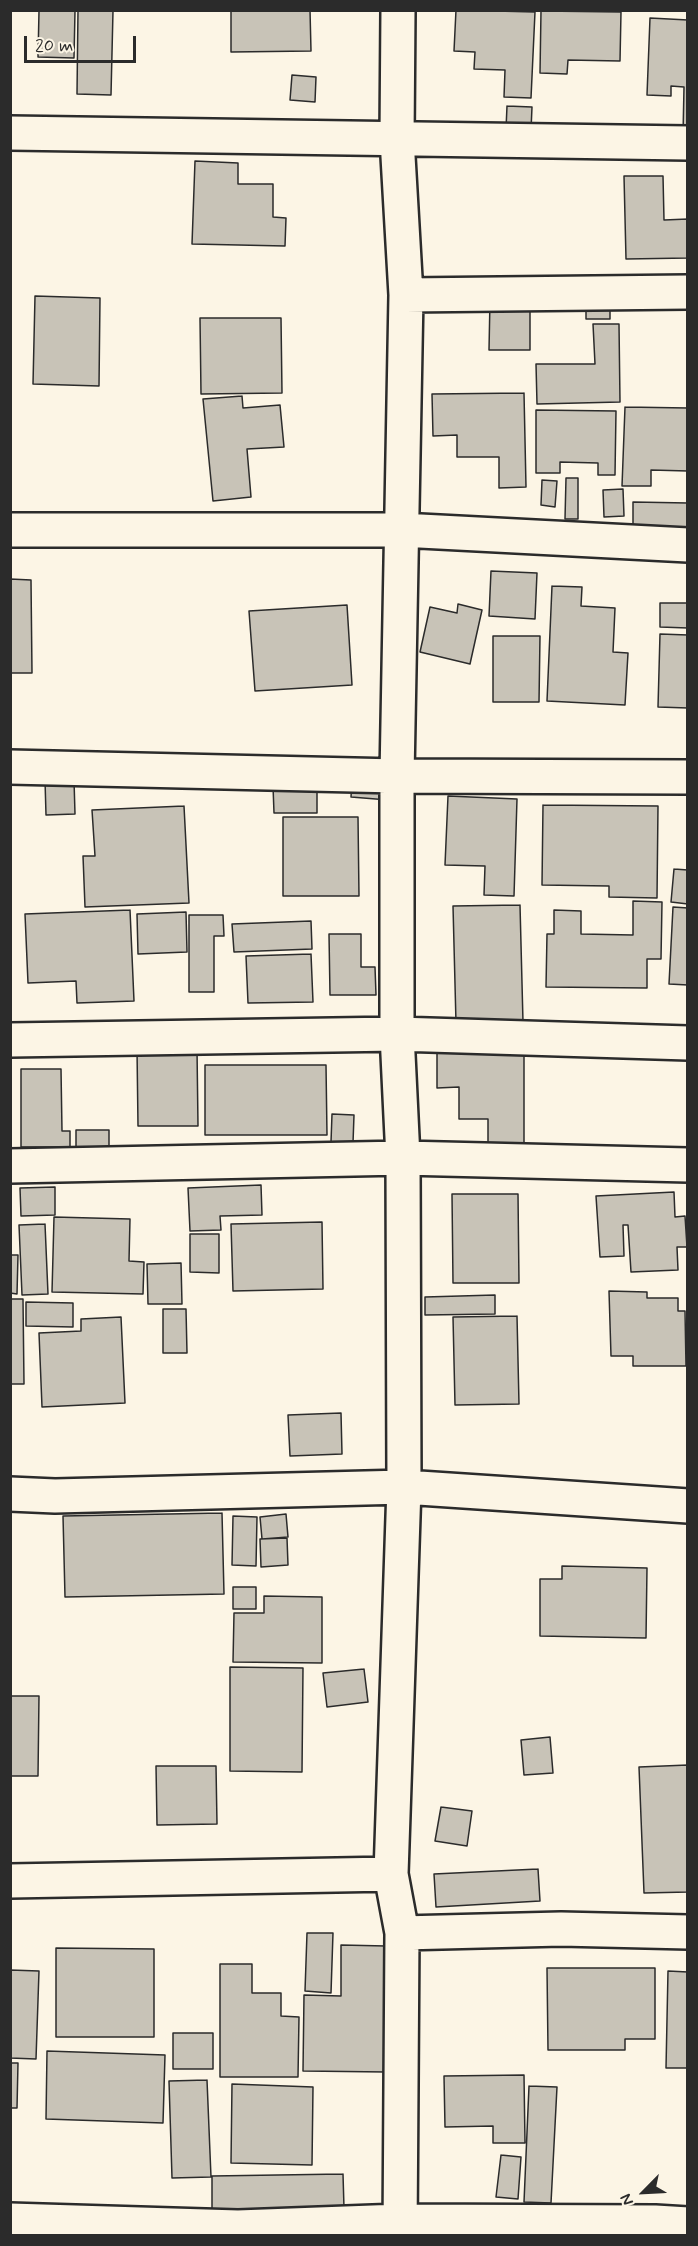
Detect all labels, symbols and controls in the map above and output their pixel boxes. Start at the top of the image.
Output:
scale bar [27,24,140,62]
text: 20 m [35,34,73,58]
north arrow [614,2162,674,2222]
text: N [615,2190,639,2209]

